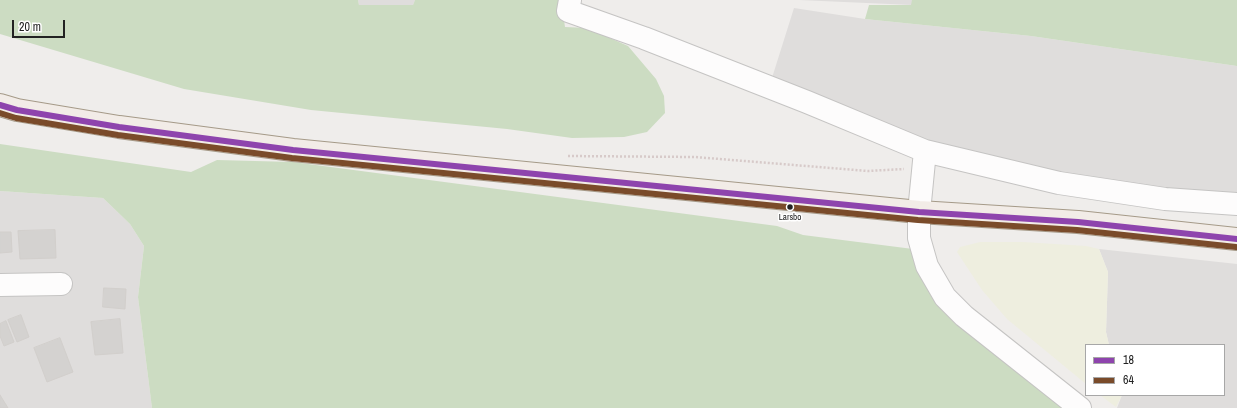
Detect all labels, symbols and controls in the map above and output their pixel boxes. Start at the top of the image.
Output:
scale bar [14,12,67,38]
text: 20 m [19,19,41,35]
marker: Larsbo [785,202,795,212]
place label: Larsbo [779,213,801,223]
legend [1085,344,1225,396]
text: 18 [1123,352,1134,368]
text: 64 [1123,372,1134,388]

